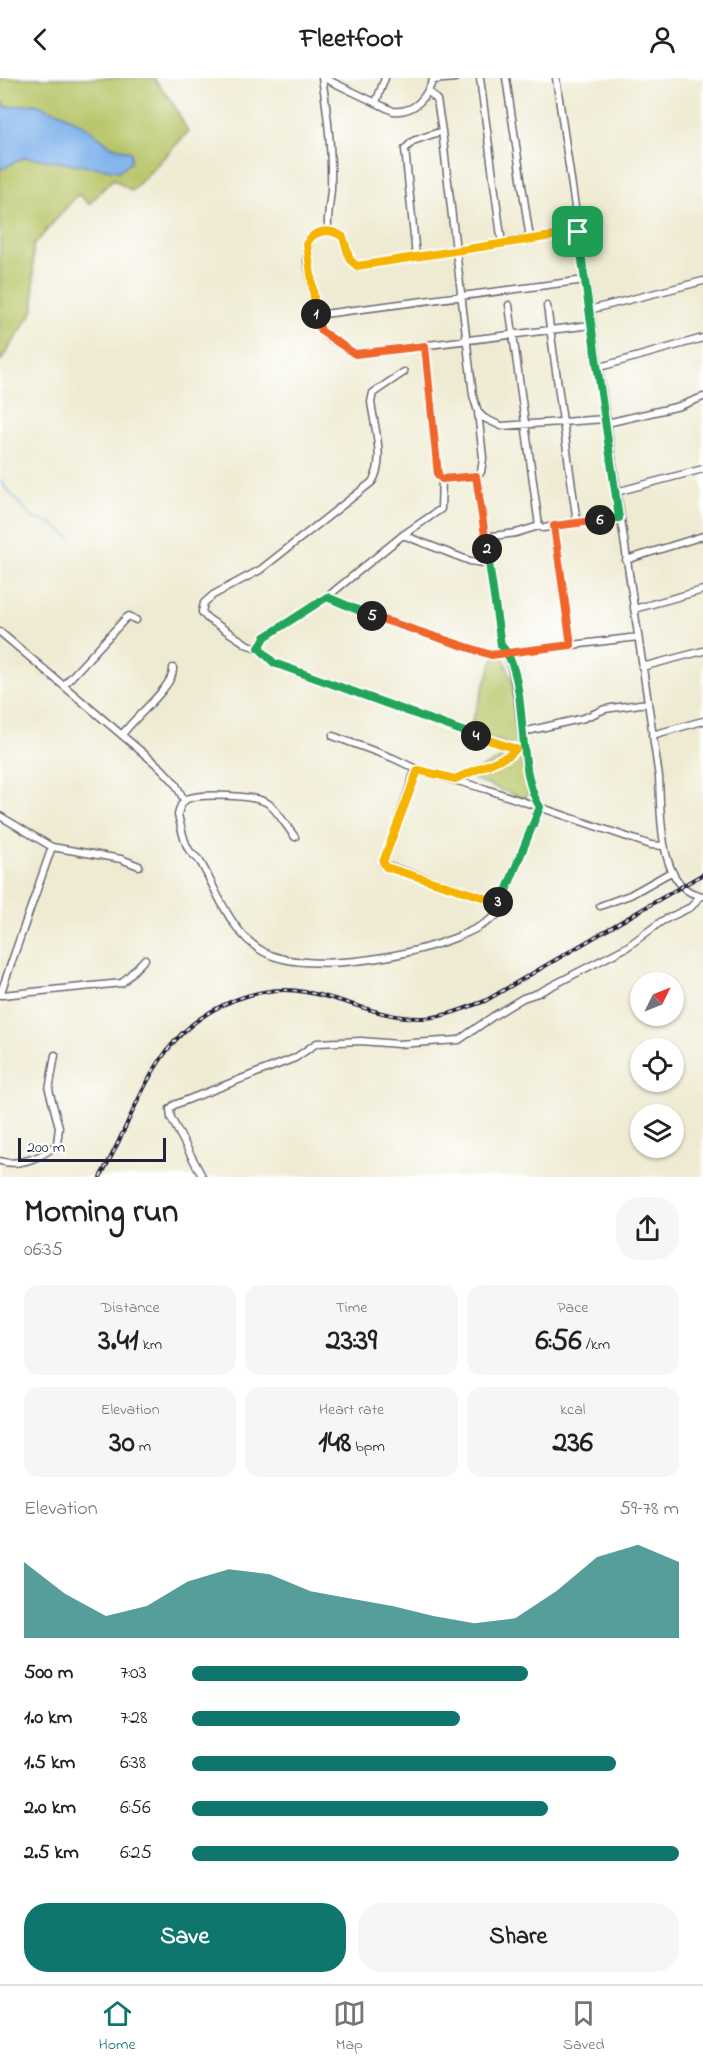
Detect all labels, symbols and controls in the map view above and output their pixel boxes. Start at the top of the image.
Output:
text: Fleetfoot [300,20,403,59]
icon: back [24,23,57,56]
icon: person [646,23,679,56]
pin [552,206,603,257]
icon: arrive [561,215,594,248]
pin: 1 [301,299,331,329]
text: 1 [313,302,319,326]
pin: 6 [585,505,615,535]
text: 6 [596,508,604,532]
pin: 2 [472,534,502,564]
text: 2 [483,537,491,561]
pin: 5 [357,601,387,631]
text: 5 [367,604,377,628]
pin: 4 [461,721,491,751]
text: 4 [473,724,479,748]
pin: 3 [483,887,513,917]
text: 3 [495,890,501,914]
north arrow [630,972,684,1026]
map controls [630,972,684,1158]
button: locate [630,1038,684,1092]
button: layers [630,1104,684,1158]
scale bar [18,1135,166,1162]
text: 200 m [27,1136,65,1160]
text: Morning run [24,1189,178,1237]
button: share [616,1197,679,1260]
text: 06:35 [24,1236,63,1265]
text: Distance [101,1296,160,1320]
text: Time [336,1296,367,1320]
text: Pace [557,1296,588,1320]
text: 3.41 [98,1320,139,1364]
text: 23:39 [326,1320,377,1364]
text: 6:56 [536,1320,582,1364]
text: km [139,1333,162,1357]
text: /km [582,1333,610,1357]
text: Elevation [101,1398,160,1422]
text: Heart rate [319,1398,384,1422]
text: kcal [560,1398,586,1422]
text: 30 [109,1422,135,1466]
text: 148 [318,1422,351,1466]
text: 236 [553,1422,593,1466]
text: m [135,1435,151,1459]
text: bpm [351,1435,385,1459]
text: Elevation [24,1495,98,1524]
text: 59–78 m [620,1495,679,1524]
text: 500 m [24,1659,73,1688]
text: 7:03 [120,1659,147,1688]
text: 1.0 km [24,1704,72,1733]
text: 7:28 [120,1704,147,1733]
text: 1.5 km [24,1749,75,1778]
text: 6:38 [120,1749,146,1778]
text: 2.0 km [24,1794,76,1823]
text: 6:56 [120,1794,151,1823]
text: 2.5 km [24,1839,79,1868]
text: 6:25 [120,1839,152,1868]
button: Save [24,1903,346,1972]
button: Share [358,1903,679,1972]
tab: Home [99,1997,136,2057]
tab: Map [333,1997,366,2057]
tab: Saved [563,1997,604,2057]

